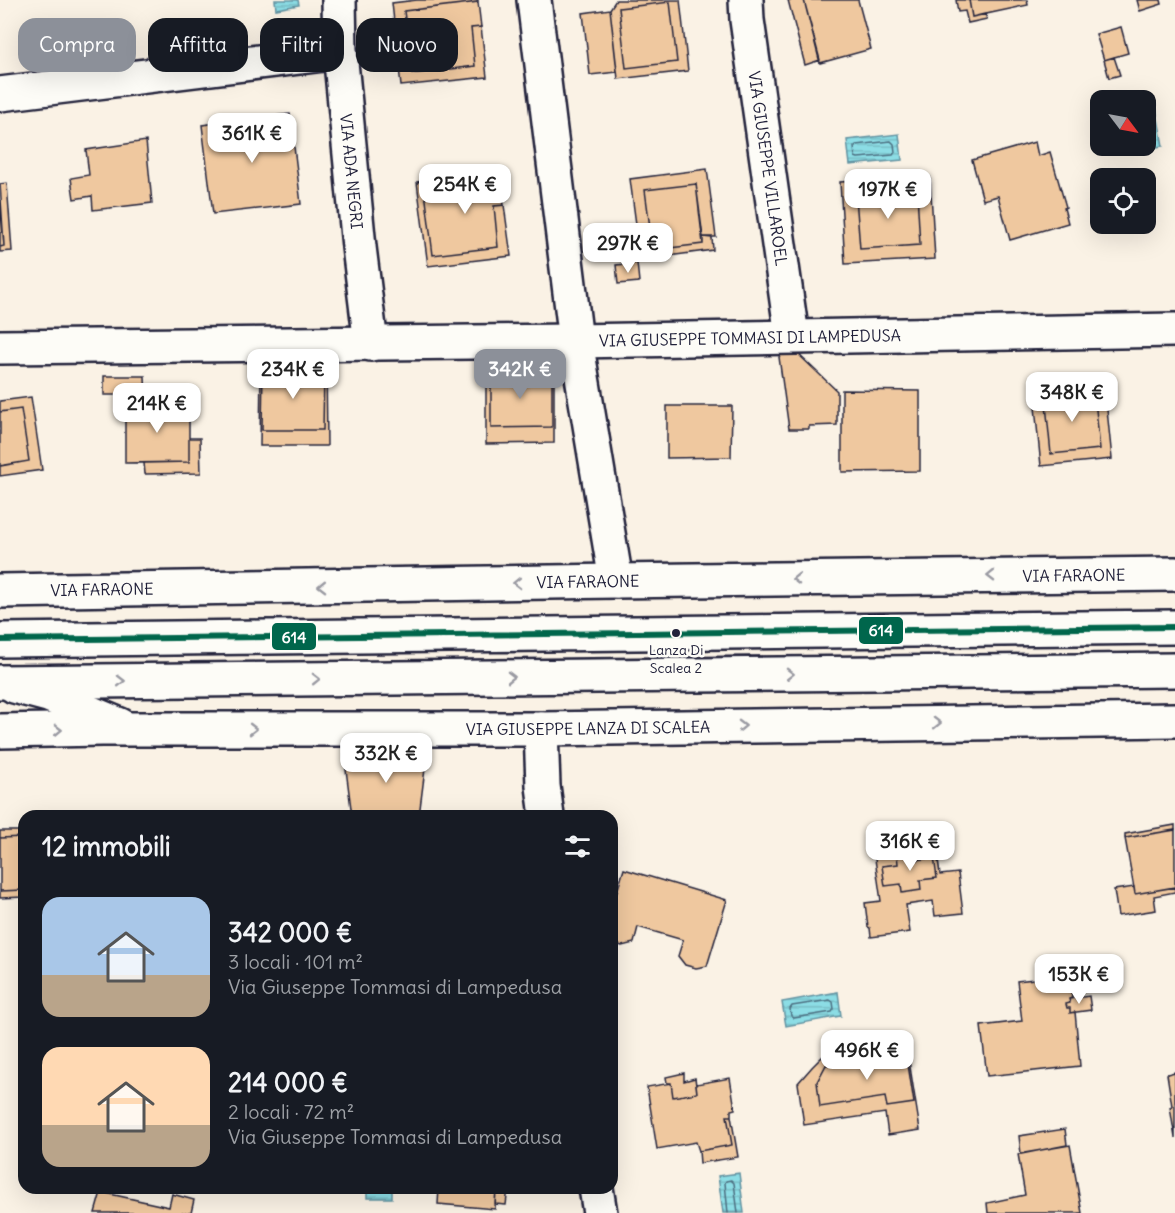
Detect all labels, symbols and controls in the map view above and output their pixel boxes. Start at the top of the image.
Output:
chip: Compra [18,18,136,72]
chip: Affitta [148,18,248,72]
chip: Filtri [260,18,344,72]
chip: Nuovo [356,18,458,72]
street label: VIA GIUSEPPE VILLAROEL [744,70,792,268]
north arrow [1090,90,1156,156]
map controls [1090,90,1156,234]
pin: 361K € [203,113,301,164]
street label: VIA ADA NEGRI [336,113,367,230]
text: 361K € [222,120,282,145]
pin: 254K € [416,164,514,215]
button: locate [1090,168,1156,234]
pin: 197K € [839,169,937,220]
text: 254K € [433,171,497,196]
text: 197K € [858,176,918,201]
pin: 297K € [579,223,677,274]
text: 297K € [597,230,659,255]
street label: VIA GIUSEPPE TOMMASI DI LAMPEDUSA [599,325,901,351]
pin: 234K € [244,349,342,400]
pin: 342K € [471,349,569,400]
text: 234K € [261,356,325,381]
text: 342K € [488,356,552,381]
pin: 348K € [1023,372,1121,423]
text: 348K € [1040,379,1104,404]
pin: 214K € [108,383,206,434]
text: 214K € [127,390,187,415]
street label: VIA FARAONE [1022,565,1126,586]
one-way arrow [986,570,995,582]
street label: VIA FARAONE [536,571,640,592]
one-way arrow [791,573,800,585]
one-way arrow [512,577,521,589]
street label: VIA FARAONE [50,579,154,600]
one-way arrow [317,580,326,592]
line badge: 614 [858,616,904,645]
text: 614 [869,620,893,640]
line badge: 614 [271,622,317,651]
text: 614 [282,627,306,647]
marker: Lanza Di Scalea 2 [670,627,682,639]
place label: Lanza Di Scalea 2 [649,641,703,677]
one-way arrow [786,668,795,680]
one-way arrow [507,671,516,683]
one-way arrow [312,673,321,685]
one-way arrow [117,675,126,687]
street label: VIA GIUSEPPE LANZA DI SCALEA [466,717,710,739]
one-way arrow [933,717,942,729]
one-way arrow [738,720,747,732]
one-way arrow [249,723,258,735]
one-way arrow [54,724,63,736]
pin: 332K € [337,733,435,784]
text: 332K € [354,740,418,765]
pin: 316K € [861,821,959,872]
text: 316K € [880,828,940,853]
text: 12 immobili [42,830,171,863]
icon: filters [561,830,594,863]
text: 342 000 € [228,916,352,949]
icon: home [90,921,162,993]
text: 3 locali · 101 m² [228,949,363,974]
pin: 153K € [1030,954,1128,1005]
text: 153K € [1049,961,1109,986]
text: Via Giuseppe Tommasi di Lampedusa [228,974,562,999]
pin: 496K € [818,1030,916,1081]
text: 496K € [835,1037,899,1062]
text: 214 000 € [228,1066,348,1099]
icon: home [90,1071,162,1143]
text: 2 locali · 72 m² [228,1099,354,1124]
text: Via Giuseppe Tommasi di Lampedusa [228,1124,562,1149]

